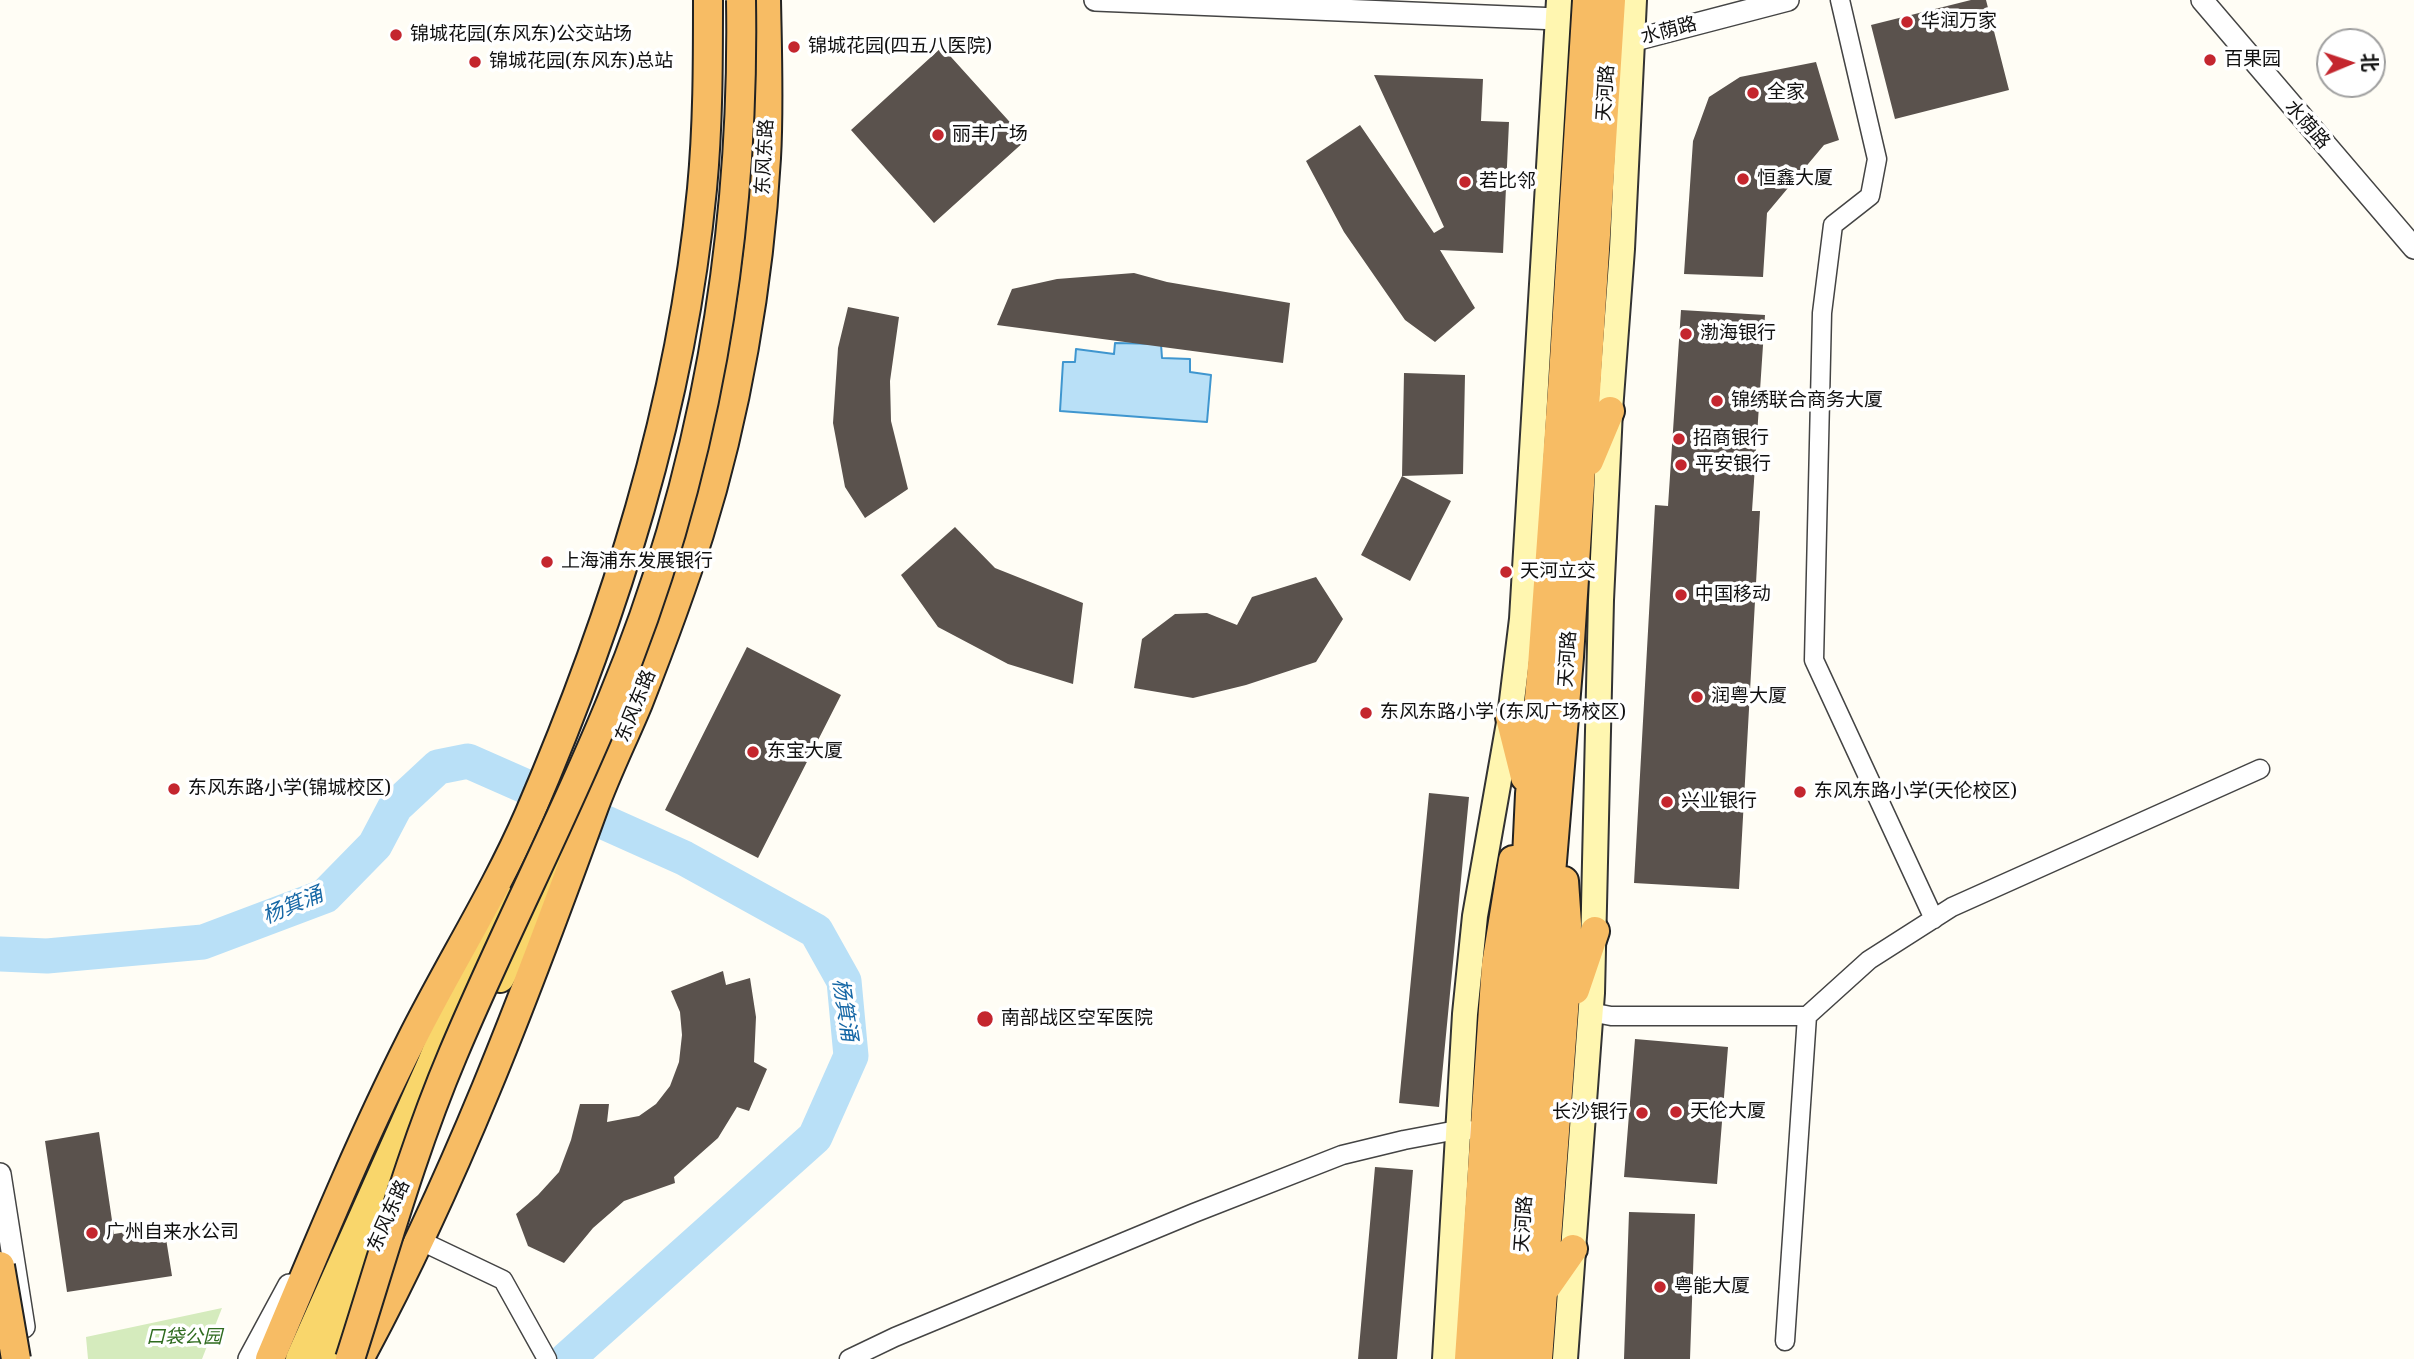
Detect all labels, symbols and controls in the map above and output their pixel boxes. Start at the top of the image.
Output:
place label: 华润万家 [1921,11,1997,33]
street label: 水荫路 [1639,13,1699,49]
marker: 华润万家 [1899,14,1915,30]
place label: 锦城花园(东风东)公交站场 [410,24,632,46]
marker: 锦城花园(东风东)公交站场 [388,27,404,43]
north arrow [2316,28,2386,98]
place label: 锦城花园(四五八医院) [808,36,992,58]
marker: 锦城花园(四五八医院) [786,39,802,55]
place label: 百果园 [2224,49,2281,71]
place label: 锦城花园(东风东)总站 [489,51,673,73]
marker: 百果园 [2202,52,2218,68]
text: 北 [2357,52,2383,72]
marker: 锦城花园(东风东)总站 [467,54,483,70]
street label: 天河路 [1593,64,1619,122]
place label: 全家 [1767,82,1805,104]
marker: 全家 [1745,85,1761,101]
street label: 水荫路 [2280,96,2334,154]
street label: 东风东路 [752,118,778,196]
place label: 丽丰广场 [952,124,1028,146]
marker: 丽丰广场 [930,127,946,143]
place label: 恒鑫大厦 [1757,168,1833,190]
place label: 若比邻 [1479,171,1536,193]
marker: 恒鑫大厦 [1735,171,1751,187]
marker: 若比邻 [1457,174,1473,190]
place label: 渤海银行 [1700,323,1776,345]
marker: 渤海银行 [1678,326,1694,342]
place label: 锦绣联合商务大厦 [1731,390,1883,412]
marker: 锦绣联合商务大厦 [1709,393,1725,409]
place label: 招商银行 [1693,428,1769,450]
marker: 招商银行 [1671,431,1687,447]
place label: 平安银行 [1695,454,1771,476]
marker: 平安银行 [1673,457,1689,473]
place label: 上海浦东发展银行 [561,551,713,573]
marker: 上海浦东发展银行 [539,554,555,570]
place label: 天河立交 [1520,561,1596,583]
marker: 天河立交 [1498,564,1514,580]
place label: 中国移动 [1695,584,1771,606]
marker: 中国移动 [1673,587,1689,603]
street label: 天河路 [1555,630,1581,688]
street label: 东风东路 [611,666,661,746]
place label: 润粤大厦 [1711,686,1787,708]
marker: 润粤大厦 [1689,689,1705,705]
place label: 东风东路小学 (东风广场校区) [1380,702,1626,724]
marker: 东风东路小学 (东风广场校区) [1358,705,1374,721]
place label: 东宝大厦 [767,741,843,763]
marker: 东宝大厦 [745,744,761,760]
place label: 东风东路小学(锦城校区) [188,778,391,800]
marker: 东风东路小学(锦城校区) [166,781,182,797]
place label: 东风东路小学(天伦校区) [1814,781,2017,803]
marker: 东风东路小学(天伦校区) [1792,784,1808,800]
place label: 兴业银行 [1681,791,1757,813]
marker: 兴业银行 [1659,794,1675,810]
water label: 杨箕涌 [259,882,327,930]
water label: 杨箕涌 [827,977,861,1043]
place label: 南部战区空军医院 [1001,1008,1153,1030]
marker: 南部战区空军医院 [975,1009,995,1029]
place label: 天伦大厦 [1690,1101,1766,1123]
place label: 长沙银行 [1552,1102,1628,1124]
marker: 天伦大厦 [1668,1104,1684,1120]
marker: 长沙银行 [1634,1105,1650,1121]
street label: 东风东路 [363,1177,415,1255]
street label: 天河路 [1511,1195,1537,1253]
place label: 广州自来水公司 [106,1222,239,1244]
marker: 广州自来水公司 [84,1225,100,1241]
place label: 粤能大厦 [1674,1276,1750,1298]
marker: 粤能大厦 [1652,1279,1668,1295]
park label: 口袋公园 [146,1327,222,1349]

